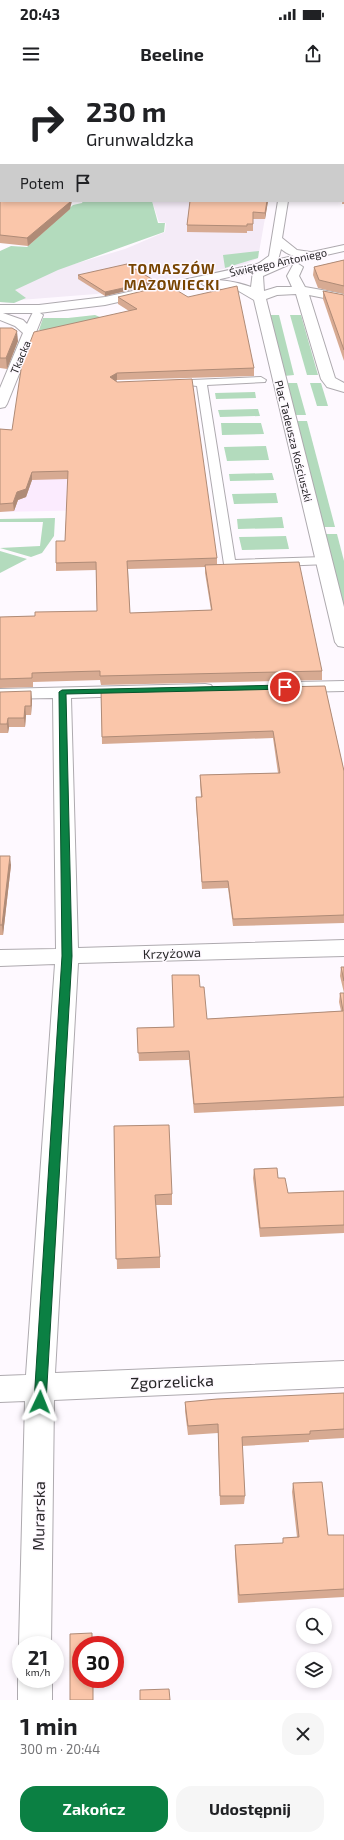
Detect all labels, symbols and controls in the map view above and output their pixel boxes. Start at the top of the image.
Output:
text: 20:43 [20,5,60,23]
icon: menu [20,43,42,65]
text: Beeline [140,43,204,65]
icon: share [302,43,324,65]
text: 230 m [86,94,167,128]
icon: right [20,96,72,148]
text: Grunwaldzka [86,128,194,150]
icon: arrive [72,172,94,194]
text: Potem [20,174,64,192]
street label: Świętego Antoniego [228,245,328,279]
district label: TOMASZÓW MAZOWIECKI [124,260,220,293]
street label: Tkacka [7,338,33,376]
street label: Plac Tadeusza Kościuszki [273,379,315,503]
pin [268,670,302,704]
icon: arrive [274,676,296,698]
street label: Krzyżowa [143,944,201,962]
street label: Zgorzelicka [130,1370,214,1392]
position arrow [19,1381,61,1423]
street label: Murarska [28,1481,48,1551]
map controls [296,1608,332,1688]
button: search [296,1608,332,1644]
speed limit sign: 30 [72,1636,124,1688]
text: 21 [28,1645,48,1669]
button: layers [296,1652,332,1688]
text: km/h [26,1666,50,1678]
text: 1 min [20,1711,78,1740]
button: close [282,1713,324,1755]
text: 300 m · 20:44 [20,1741,100,1757]
button: Zakończ [20,1786,168,1832]
button: Udostępnij [176,1786,324,1832]

